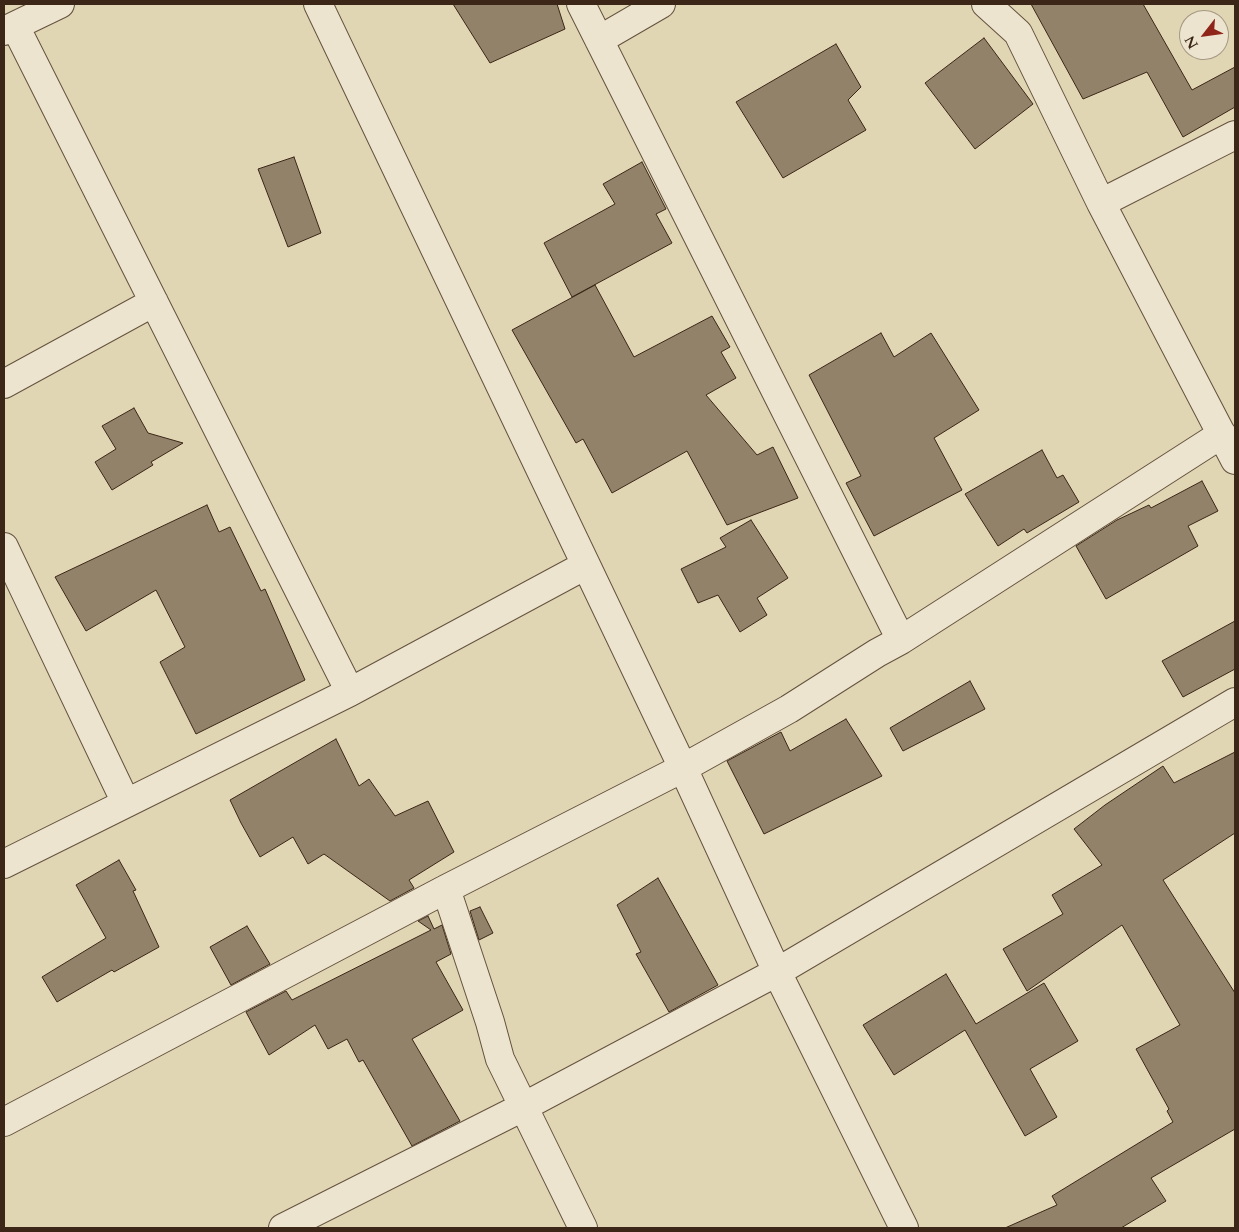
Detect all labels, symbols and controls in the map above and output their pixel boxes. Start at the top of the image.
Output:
north arrow [1179,10,1229,60]
text: N [1180,32,1203,52]

